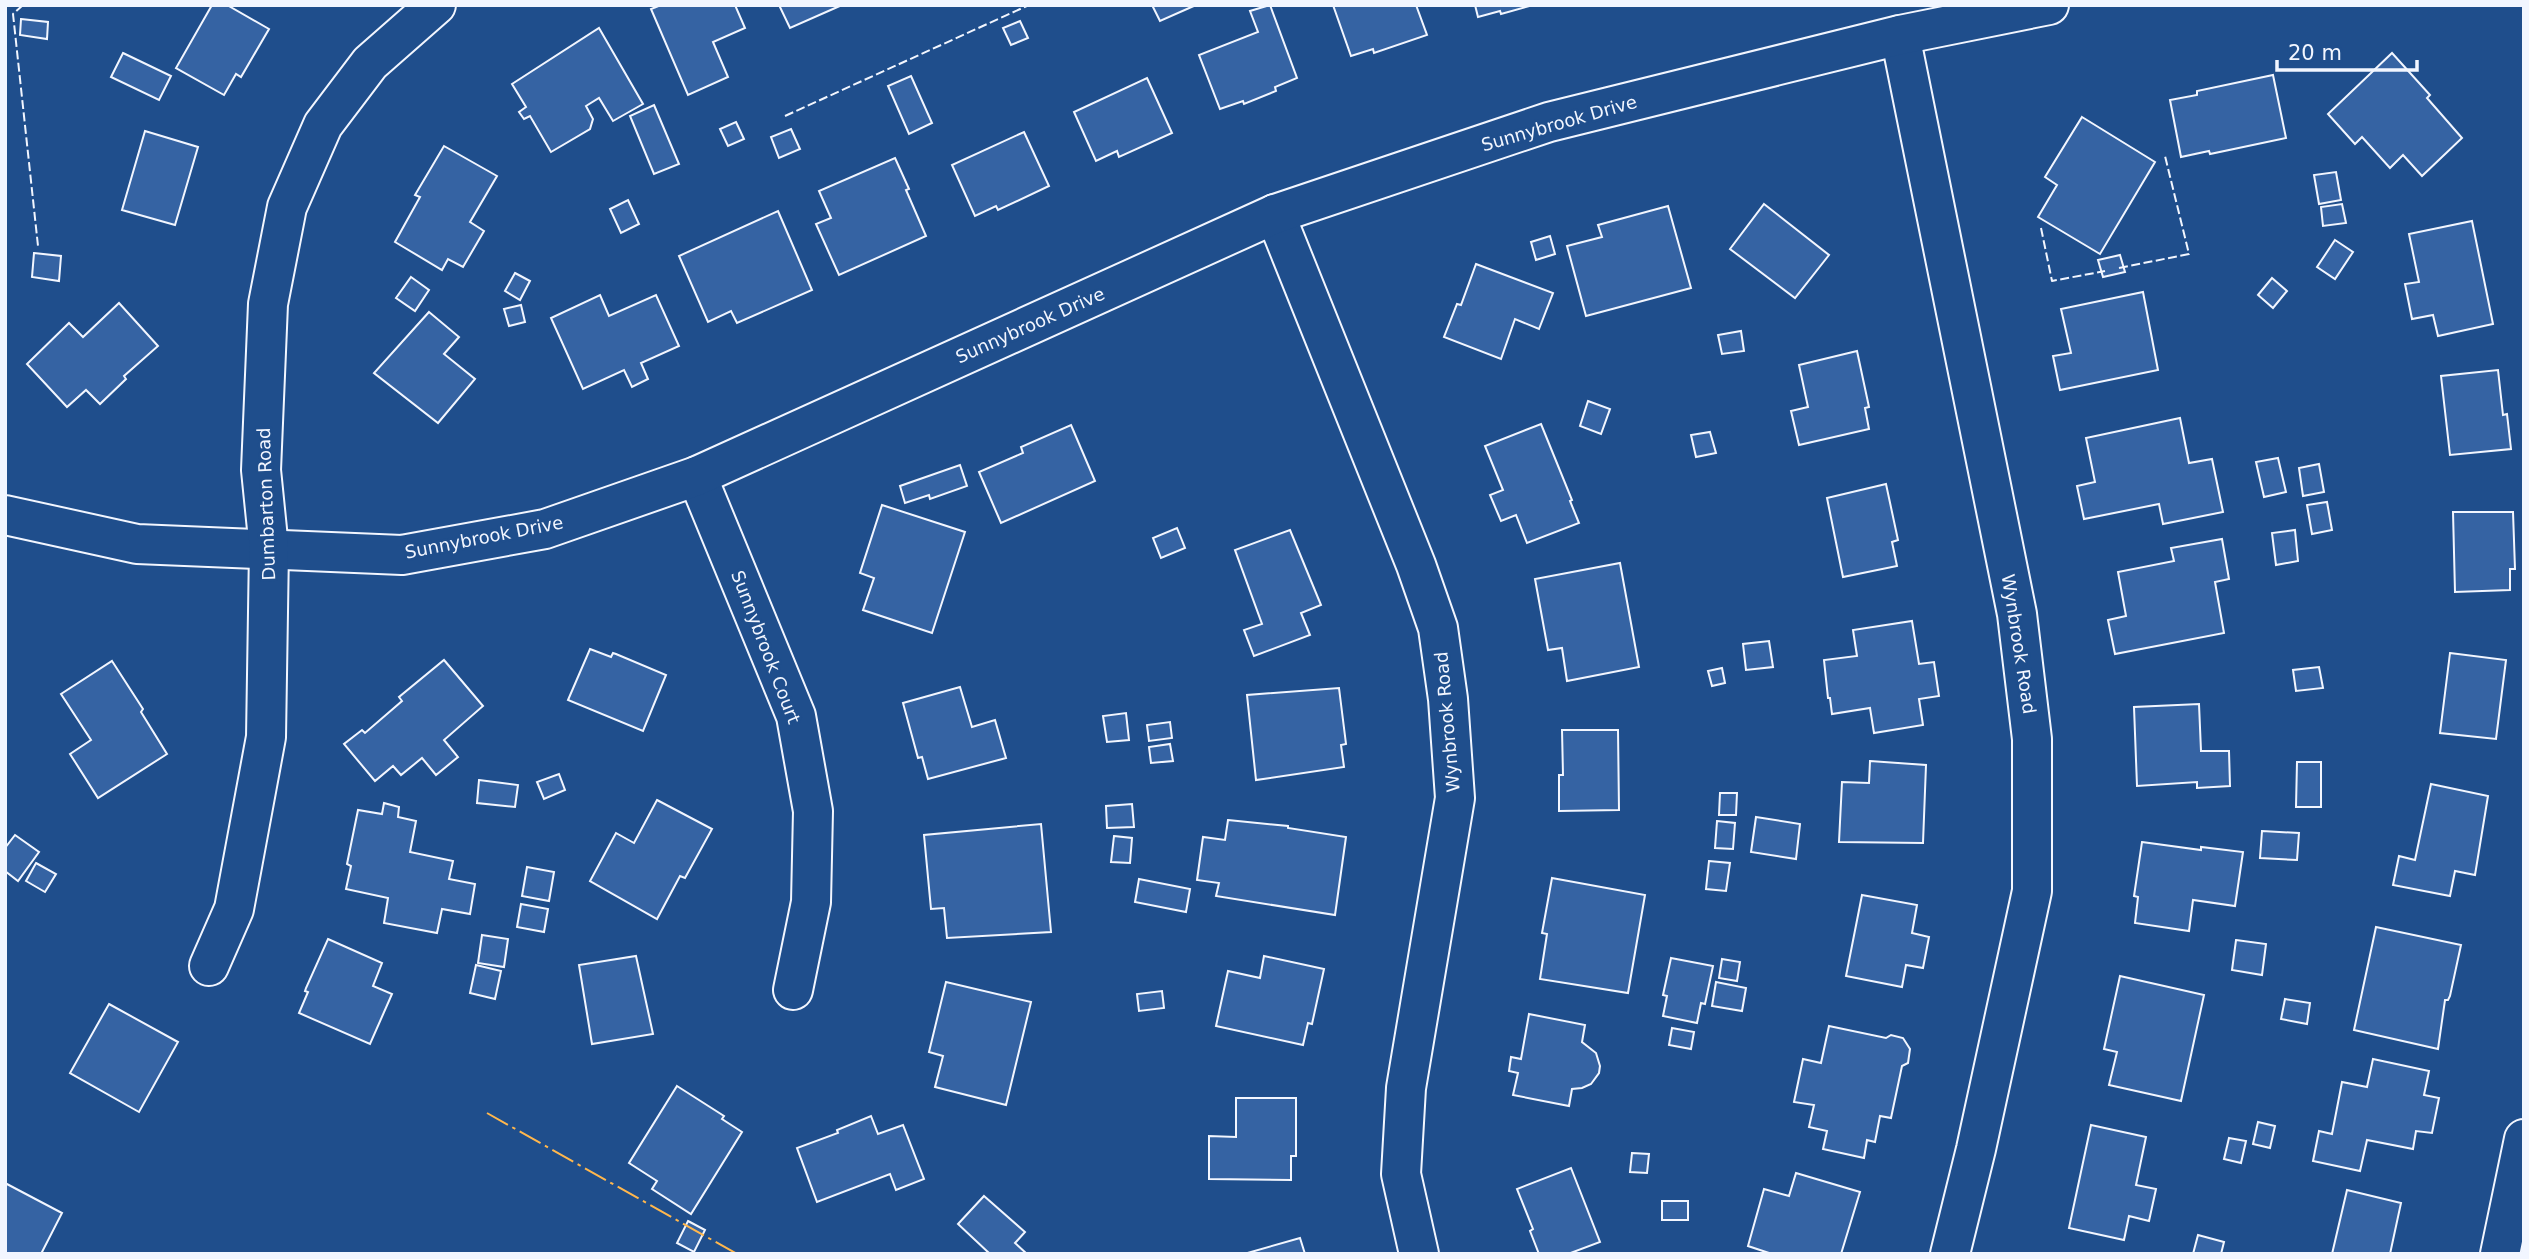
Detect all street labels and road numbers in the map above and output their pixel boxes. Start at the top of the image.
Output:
street label: Sunnybrook Drive [1479,91,1639,155]
street label: Sunnybrook Drive [952,283,1108,367]
street label: Dumbarton Road [253,427,279,581]
street label: Sunnybrook Drive [403,511,565,563]
street label: Sunnybrook Court [727,567,805,727]
street label: Wynbrook Road [1998,573,2040,715]
street label: Wynbrook Road [1430,651,1464,793]

